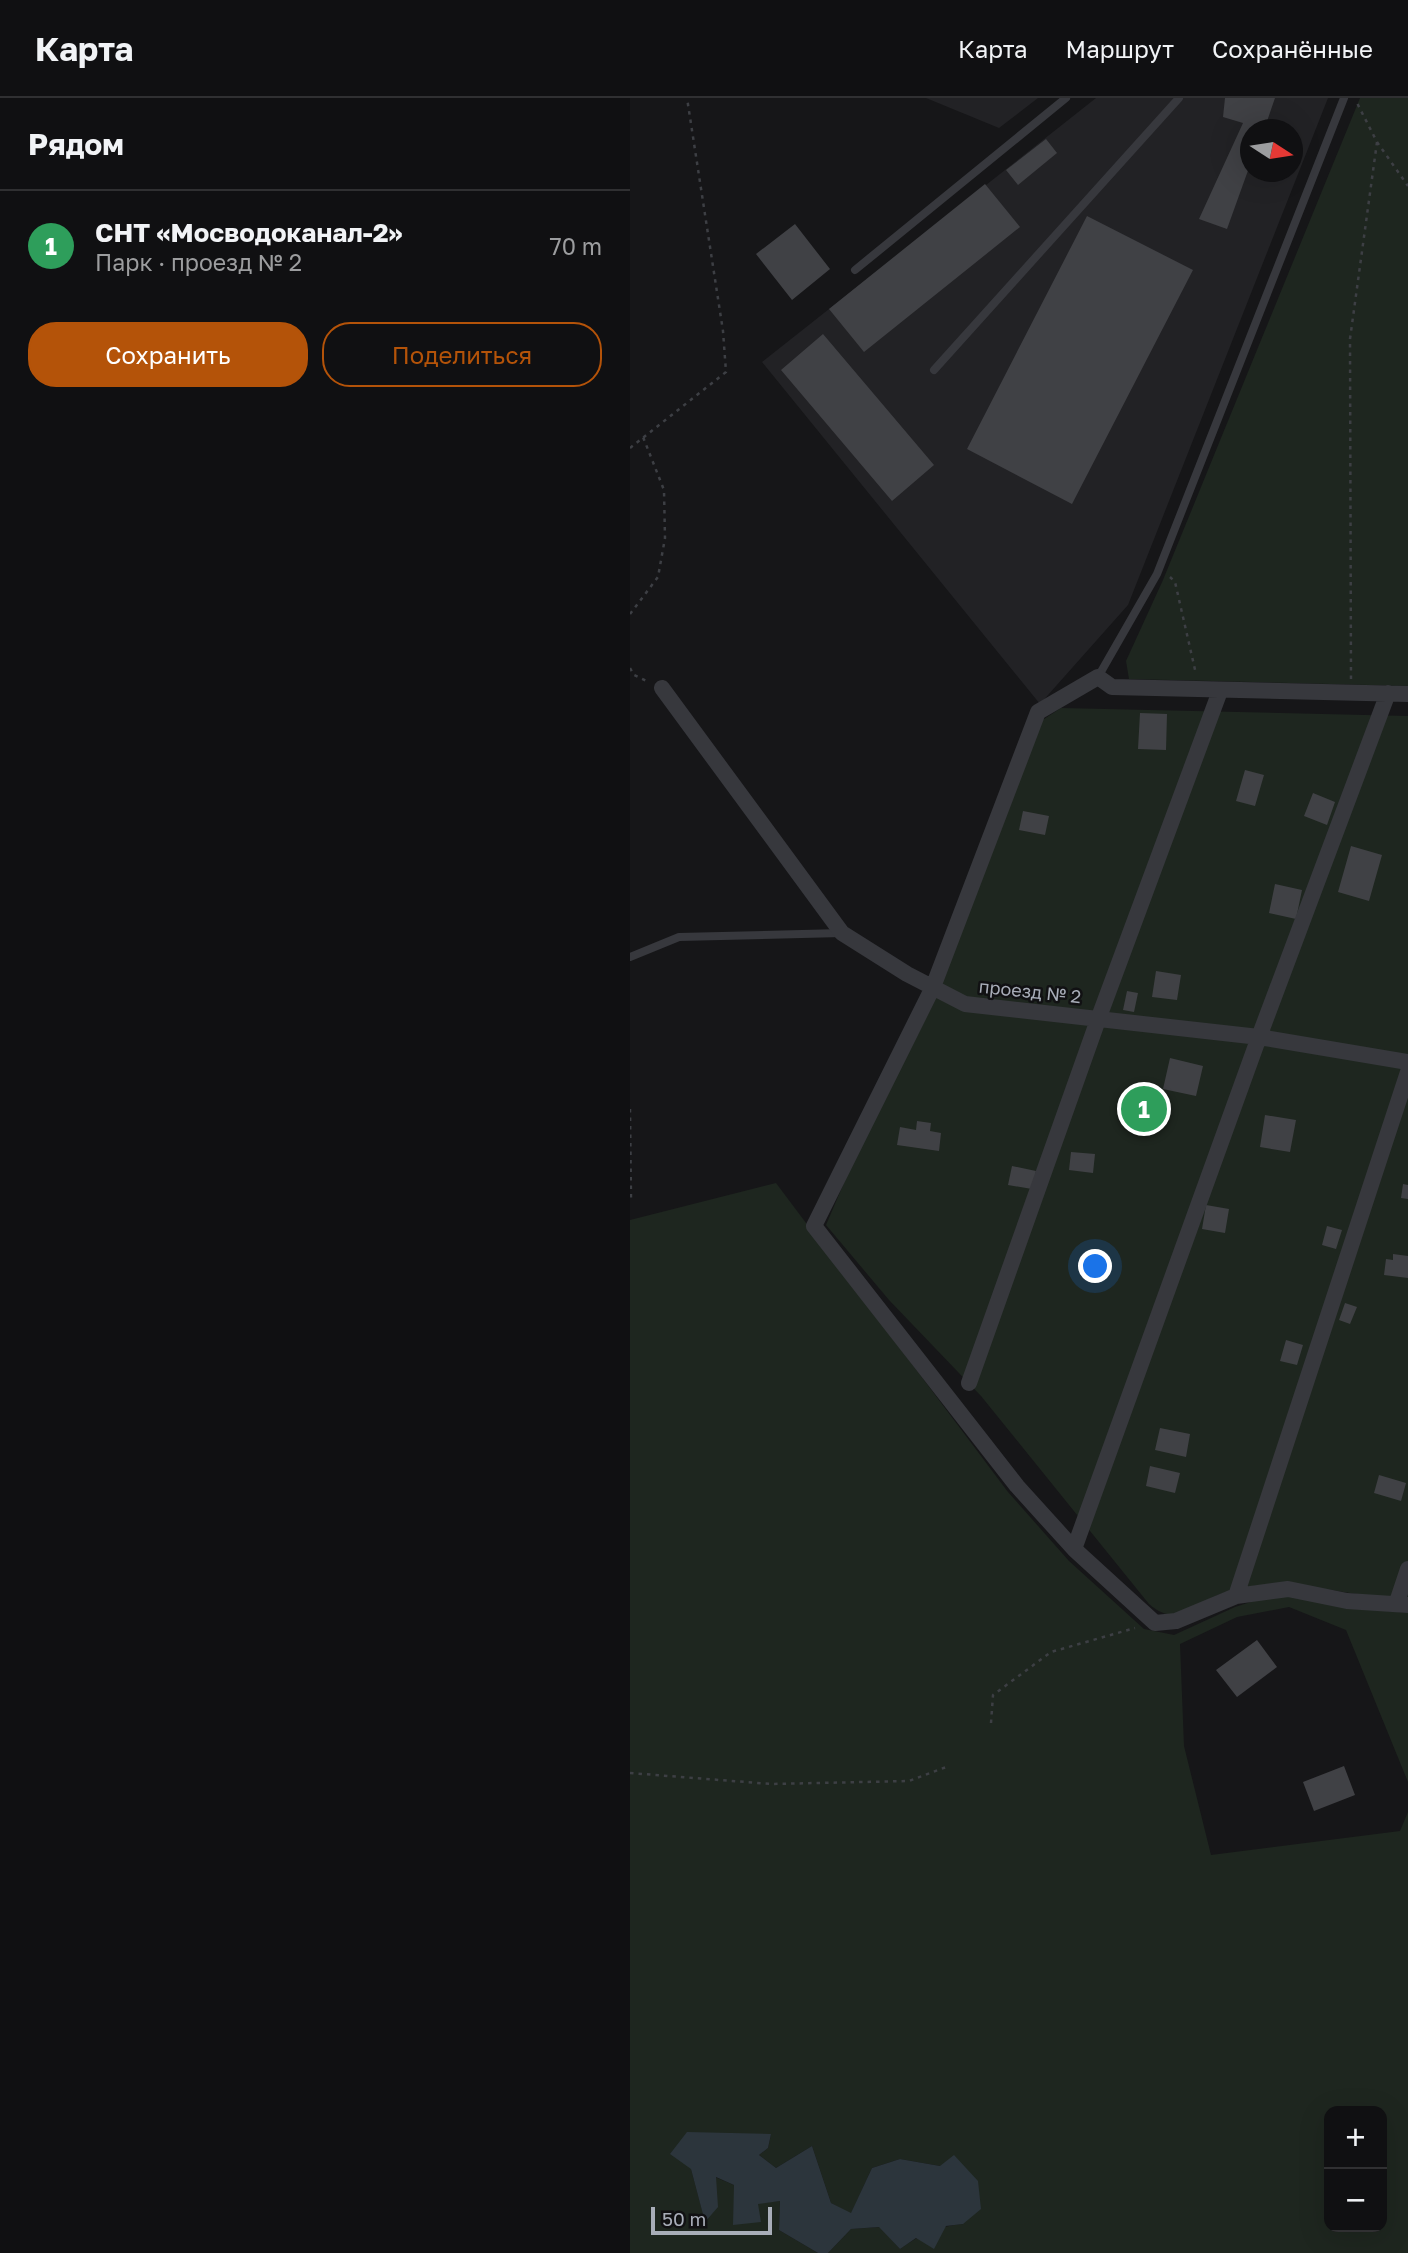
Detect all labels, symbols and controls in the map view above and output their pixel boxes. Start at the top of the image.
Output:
text: Карта [35,29,134,68]
text: Карта [958,34,1028,63]
text: Маршрут [1066,34,1174,63]
text: Сохранённые [1212,34,1373,63]
north arrow [1240,119,1303,182]
text: Рядом [28,126,124,162]
text: СНТ «Мосводоканал-2» [95,217,402,248]
text: 1 [45,232,57,260]
text: 70 m [549,232,602,260]
text: Парк · проезд № 2 [95,248,302,276]
button: Сохранить [28,322,308,387]
button: Поделиться [322,322,602,387]
street label: проезд № 2 [978,975,1082,1007]
pin: 1 [1121,1083,1167,1135]
your location [1078,1249,1112,1283]
map controls [1324,2106,1387,2232]
button: + [1324,2106,1387,2169]
button: − [1324,2169,1387,2232]
scale bar [651,2204,772,2236]
text: 50 m [662,2207,706,2230]

